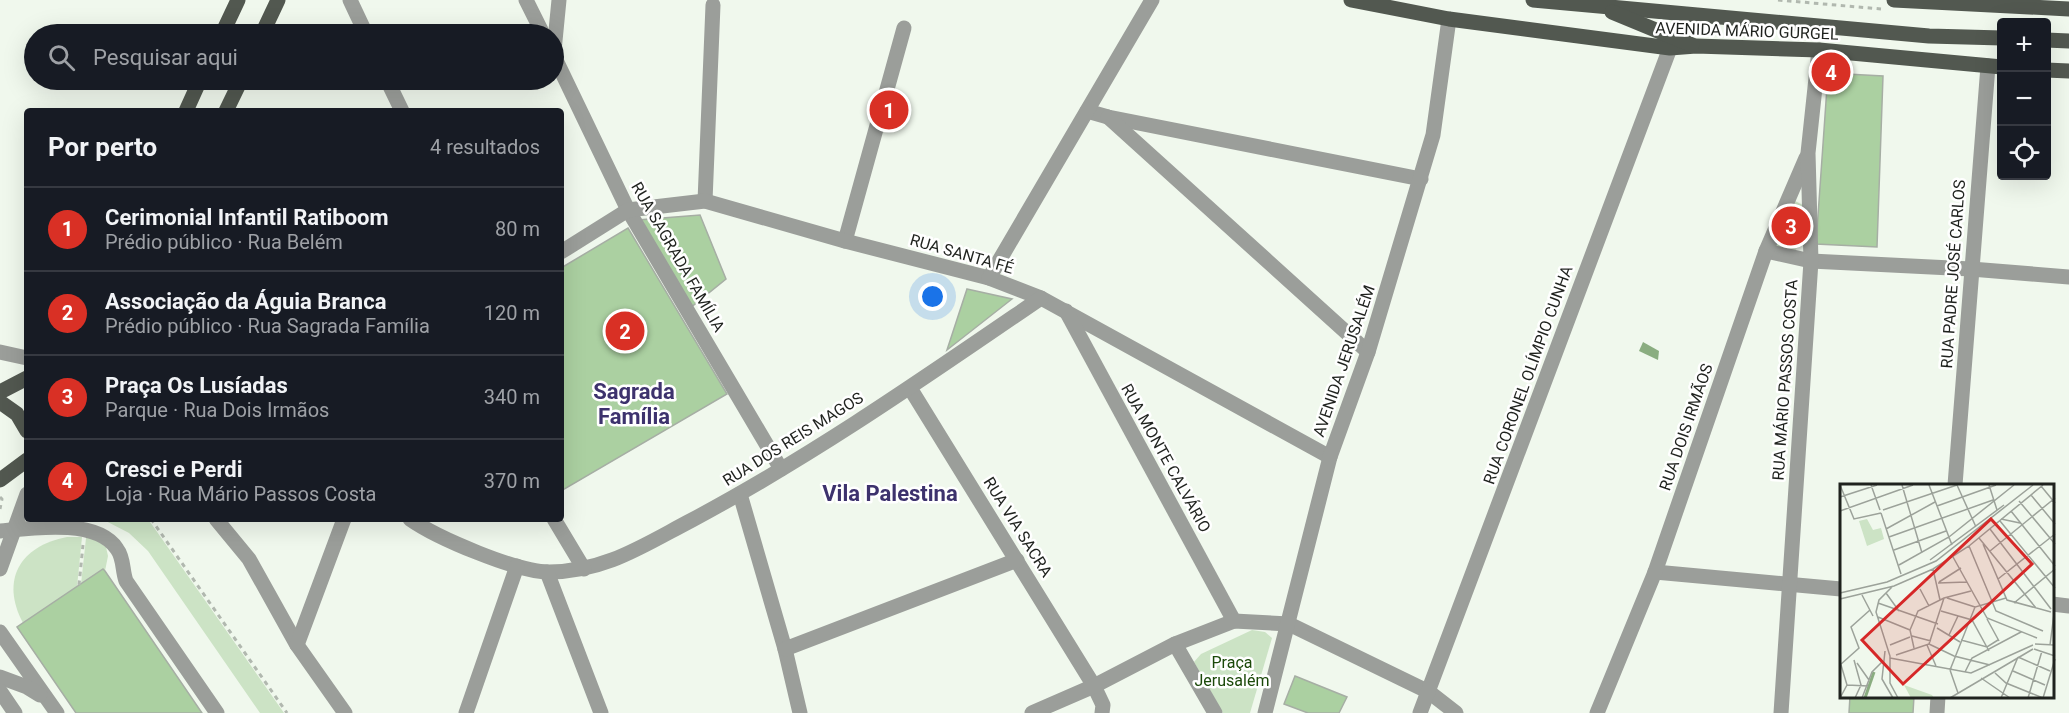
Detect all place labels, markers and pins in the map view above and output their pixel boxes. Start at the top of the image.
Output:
pin: 4 [1812,50,1850,94]
pin: 1 [870,88,908,132]
pin: 3 [1772,204,1810,248]
pin: 2 [606,308,644,354]

